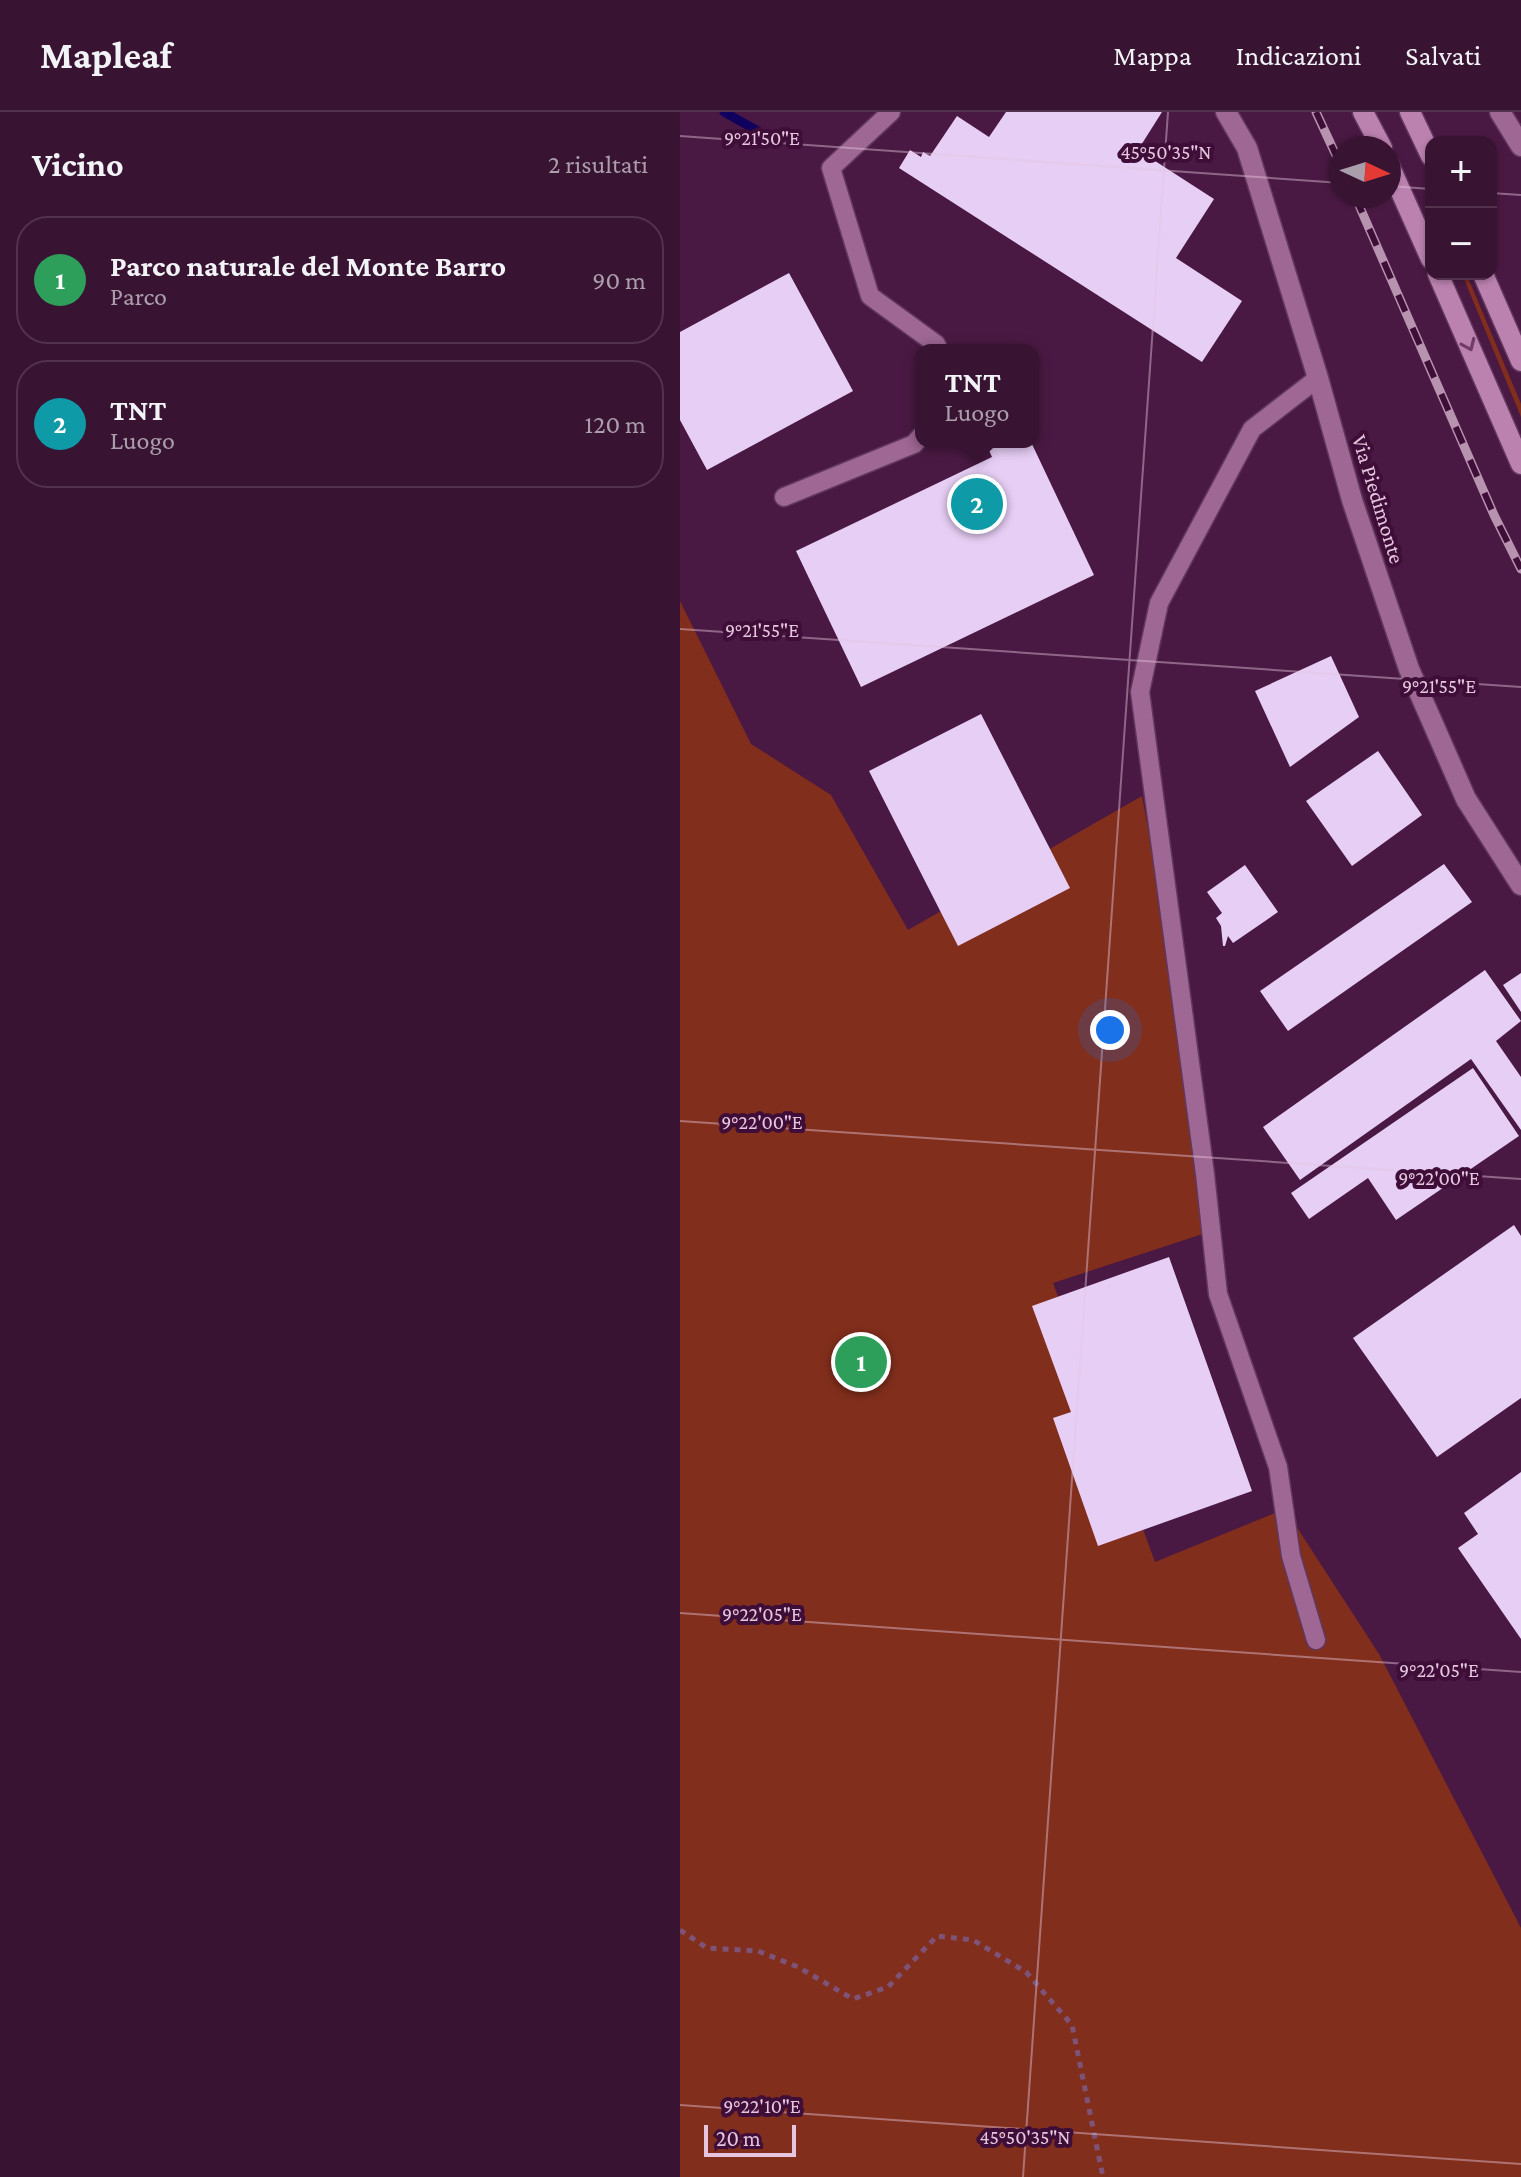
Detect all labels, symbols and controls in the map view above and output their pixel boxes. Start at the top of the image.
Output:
text: Mapleaf [40,34,172,76]
text: Mappa [1113,40,1192,71]
text: Indicazioni [1236,40,1361,71]
text: Salvati [1405,40,1481,71]
text: 9°21'50"E [724,127,800,149]
north arrow [1329,136,1401,208]
map controls [1425,136,1497,280]
button: + [1425,136,1497,208]
text: 45°50'35"N [1120,141,1212,163]
text: Vicino [32,146,124,183]
text: 2 risultati [548,150,648,179]
button: − [1425,208,1497,280]
text: Parco naturale del Monte Barro [110,249,506,282]
text: 1 [55,266,65,295]
text: 90 m [592,266,646,295]
text: Parco [110,282,167,311]
one-way arrow [1459,337,1475,351]
popup [915,344,1039,448]
text: TNT [945,365,1001,398]
text: TNT [110,393,166,426]
text: Luogo [945,398,1009,427]
text: 2 [53,410,67,439]
text: 120 m [585,410,646,439]
text: Luogo [110,426,175,455]
street label: Via Piedimonte [1347,432,1410,567]
pin: 2 [951,474,1003,534]
text: 9°21'55"E [725,619,799,641]
text: 9°21'55"E [1402,675,1476,697]
your location [1090,1010,1130,1050]
text: 9°22'00"E [721,1111,803,1133]
text: 9°22'00"E [1398,1167,1480,1189]
pin: 1 [835,1332,887,1392]
text: 9°22'05"E [722,1603,802,1625]
text: 9°22'05"E [1399,1659,1479,1681]
text: 9°22'10"E [723,2095,801,2117]
scale bar [704,2121,796,2157]
text: 20 m [716,2126,761,2151]
text: 45°50'35"N [979,2126,1071,2148]

